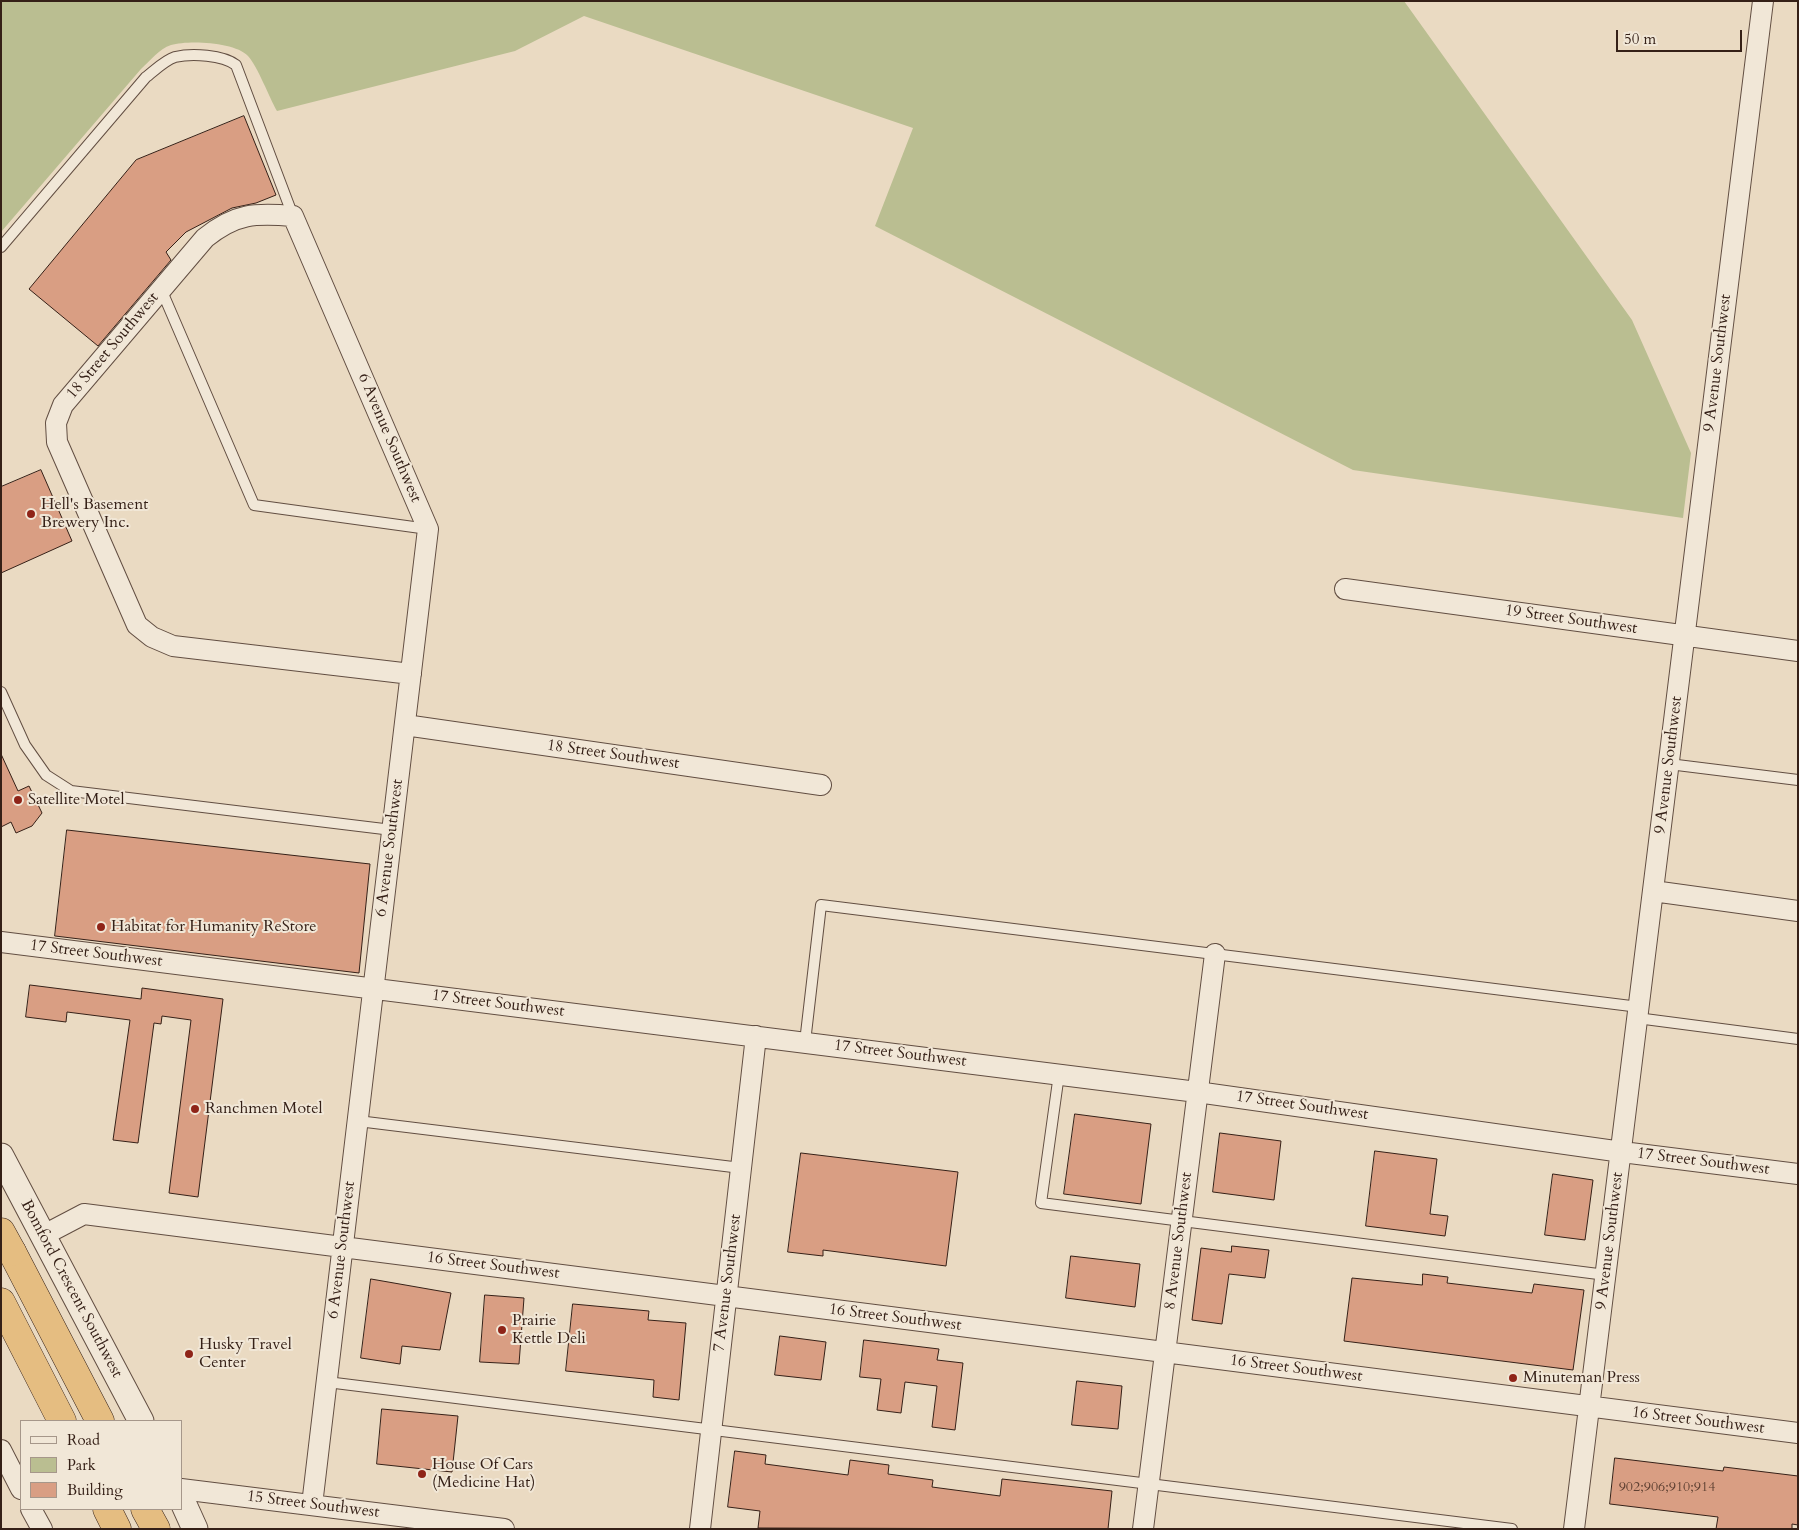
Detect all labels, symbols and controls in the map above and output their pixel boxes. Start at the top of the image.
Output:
scale bar [1619,20,1745,52]
text: 50 m [1624,29,1656,49]
street label: 18 Street Southwest [63,289,163,403]
street label: 9 Avenue Southwest [1700,293,1736,433]
street label: 6 Avenue Southwest [353,371,425,505]
place label: Hell's Basement Brewery Inc. [41,495,148,533]
marker: Hell's Basement Brewery Inc. [25,508,37,520]
street label: 19 Street Southwest [1504,601,1638,639]
street label: 9 Avenue Southwest [1651,695,1687,835]
street label: 18 Street Southwest [546,736,680,774]
street label: 6 Avenue Southwest [372,778,408,918]
place label: Satellite Motel [28,790,125,810]
marker: Satellite Motel [12,794,24,806]
place label: Habitat for Humanity ReStore [111,917,317,937]
marker: Habitat for Humanity ReStore [95,921,107,933]
street label: 17 Street Southwest [29,936,163,972]
street label: 17 Street Southwest [431,986,565,1022]
street label: 17 Street Southwest [833,1036,967,1072]
street label: 17 Street Southwest [1235,1087,1369,1125]
place label: Ranchmen Motel [205,1099,322,1119]
marker: Ranchmen Motel [189,1103,201,1115]
street label: 17 Street Southwest [1636,1144,1770,1180]
street label: 8 Avenue Southwest [1161,1171,1197,1311]
street label: 9 Avenue Southwest [1592,1171,1628,1311]
street label: 6 Avenue Southwest [324,1180,360,1320]
street label: Bomford Crescent Southwest [16,1197,126,1381]
street label: 7 Avenue Southwest [710,1213,746,1353]
street label: 16 Street Southwest [426,1248,560,1284]
street label: 16 Street Southwest [828,1300,962,1336]
place label: Prairie Kettle Deli [512,1311,586,1349]
marker: Prairie Kettle Deli [496,1324,508,1336]
place label: Husky Travel Center [199,1335,292,1373]
marker: Husky Travel Center [183,1348,195,1360]
street label: 16 Street Southwest [1229,1351,1363,1387]
place label: Minuteman Press [1523,1368,1640,1388]
marker: Minuteman Press [1507,1372,1519,1384]
street label: 16 Street Southwest [1631,1403,1765,1439]
legend [20,1420,182,1510]
text: Road [67,1430,100,1450]
text: Park [67,1455,96,1475]
place label: House Of Cars (Medicine Hat) [432,1455,535,1493]
marker: House Of Cars (Medicine Hat) [416,1468,428,1480]
text: Building [67,1480,123,1500]
house number: 902;906;910;914 [1619,1480,1715,1496]
street label: 15 Street Southwest [246,1487,380,1523]

